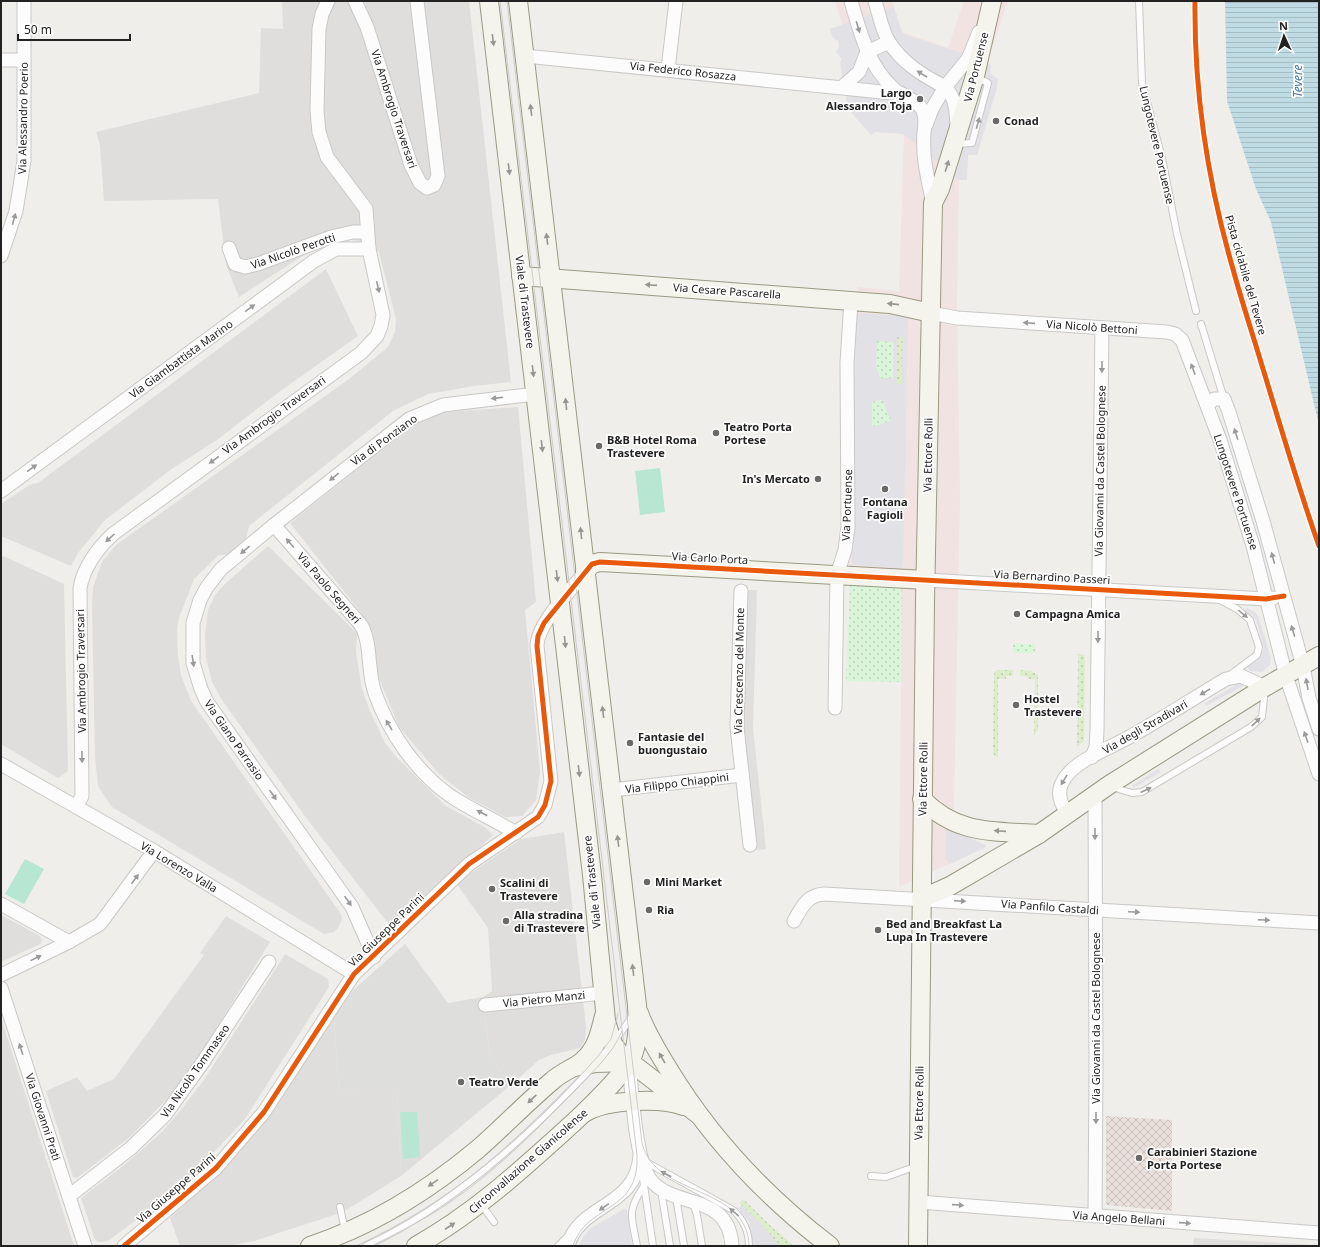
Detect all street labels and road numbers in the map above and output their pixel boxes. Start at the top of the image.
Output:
street label: Via Portuense [960,30,991,103]
street label: Via Ambrogio Traversari [368,48,421,170]
street label: Via Federico Rosazza [629,57,737,84]
street label: Via Alessandro Poerio [14,61,31,174]
street label: Lungotevere Portuense [1137,84,1178,206]
street label: Pista ciclabile del Tevere [1222,213,1271,337]
street label: Via Nicolò Perotti [249,229,337,272]
street label: Viale di Trastevere [512,255,539,349]
street label: Via Cesare Pascarella [672,279,782,302]
street label: Via Giambattista Marino [126,316,236,401]
street label: Via Nicolò Bettoni [1046,316,1138,337]
street label: Via Ambrogio Traversari [219,372,328,457]
street label: Via Giovanni da Castel Bolognese [1091,385,1108,557]
street label: Via di Ponziano [347,410,420,469]
street label: Via Ettore Rolli [919,418,936,492]
street label: Lungotevere Portuense [1211,432,1262,552]
street label: Via Portuense [838,469,855,541]
street label: Via Carlo Porta [671,548,749,567]
street label: Via Paolo Segneri [294,549,364,626]
street label: Via Bernardino Passeri [993,566,1111,587]
street label: Via Crescenzo del Monte [730,608,747,734]
street label: Via Ambrogio Traversari [72,609,89,733]
street label: Via degli Stradivari [1099,696,1190,757]
street label: Via Giano Parrasio [201,697,268,783]
street label: Via Ettore Rolli [914,742,931,816]
street label: Via Filippo Chiappini [624,769,730,796]
street label: Viale di Trastevere [579,835,604,929]
street label: Via Lorenzo Valla [138,838,221,895]
street label: Via Giuseppe Parini [344,890,427,970]
street label: Via Panfilo Castaldi [1001,896,1099,917]
street label: Via Giovanni da Castel Bolognese [1088,932,1103,1104]
street label: Via Pietro Manzi [502,987,586,1010]
street label: Via Nicolò Tommaseo [157,1021,233,1120]
street label: Via Ettore Rolli [910,1066,927,1140]
street label: Via Giovanni Prati [22,1071,65,1162]
street label: Circonvallazione Gianicolense [465,1105,590,1216]
street label: Via Giuseppe Parini [133,1149,218,1226]
street label: Via Angelo Bellani [1072,1207,1166,1228]

